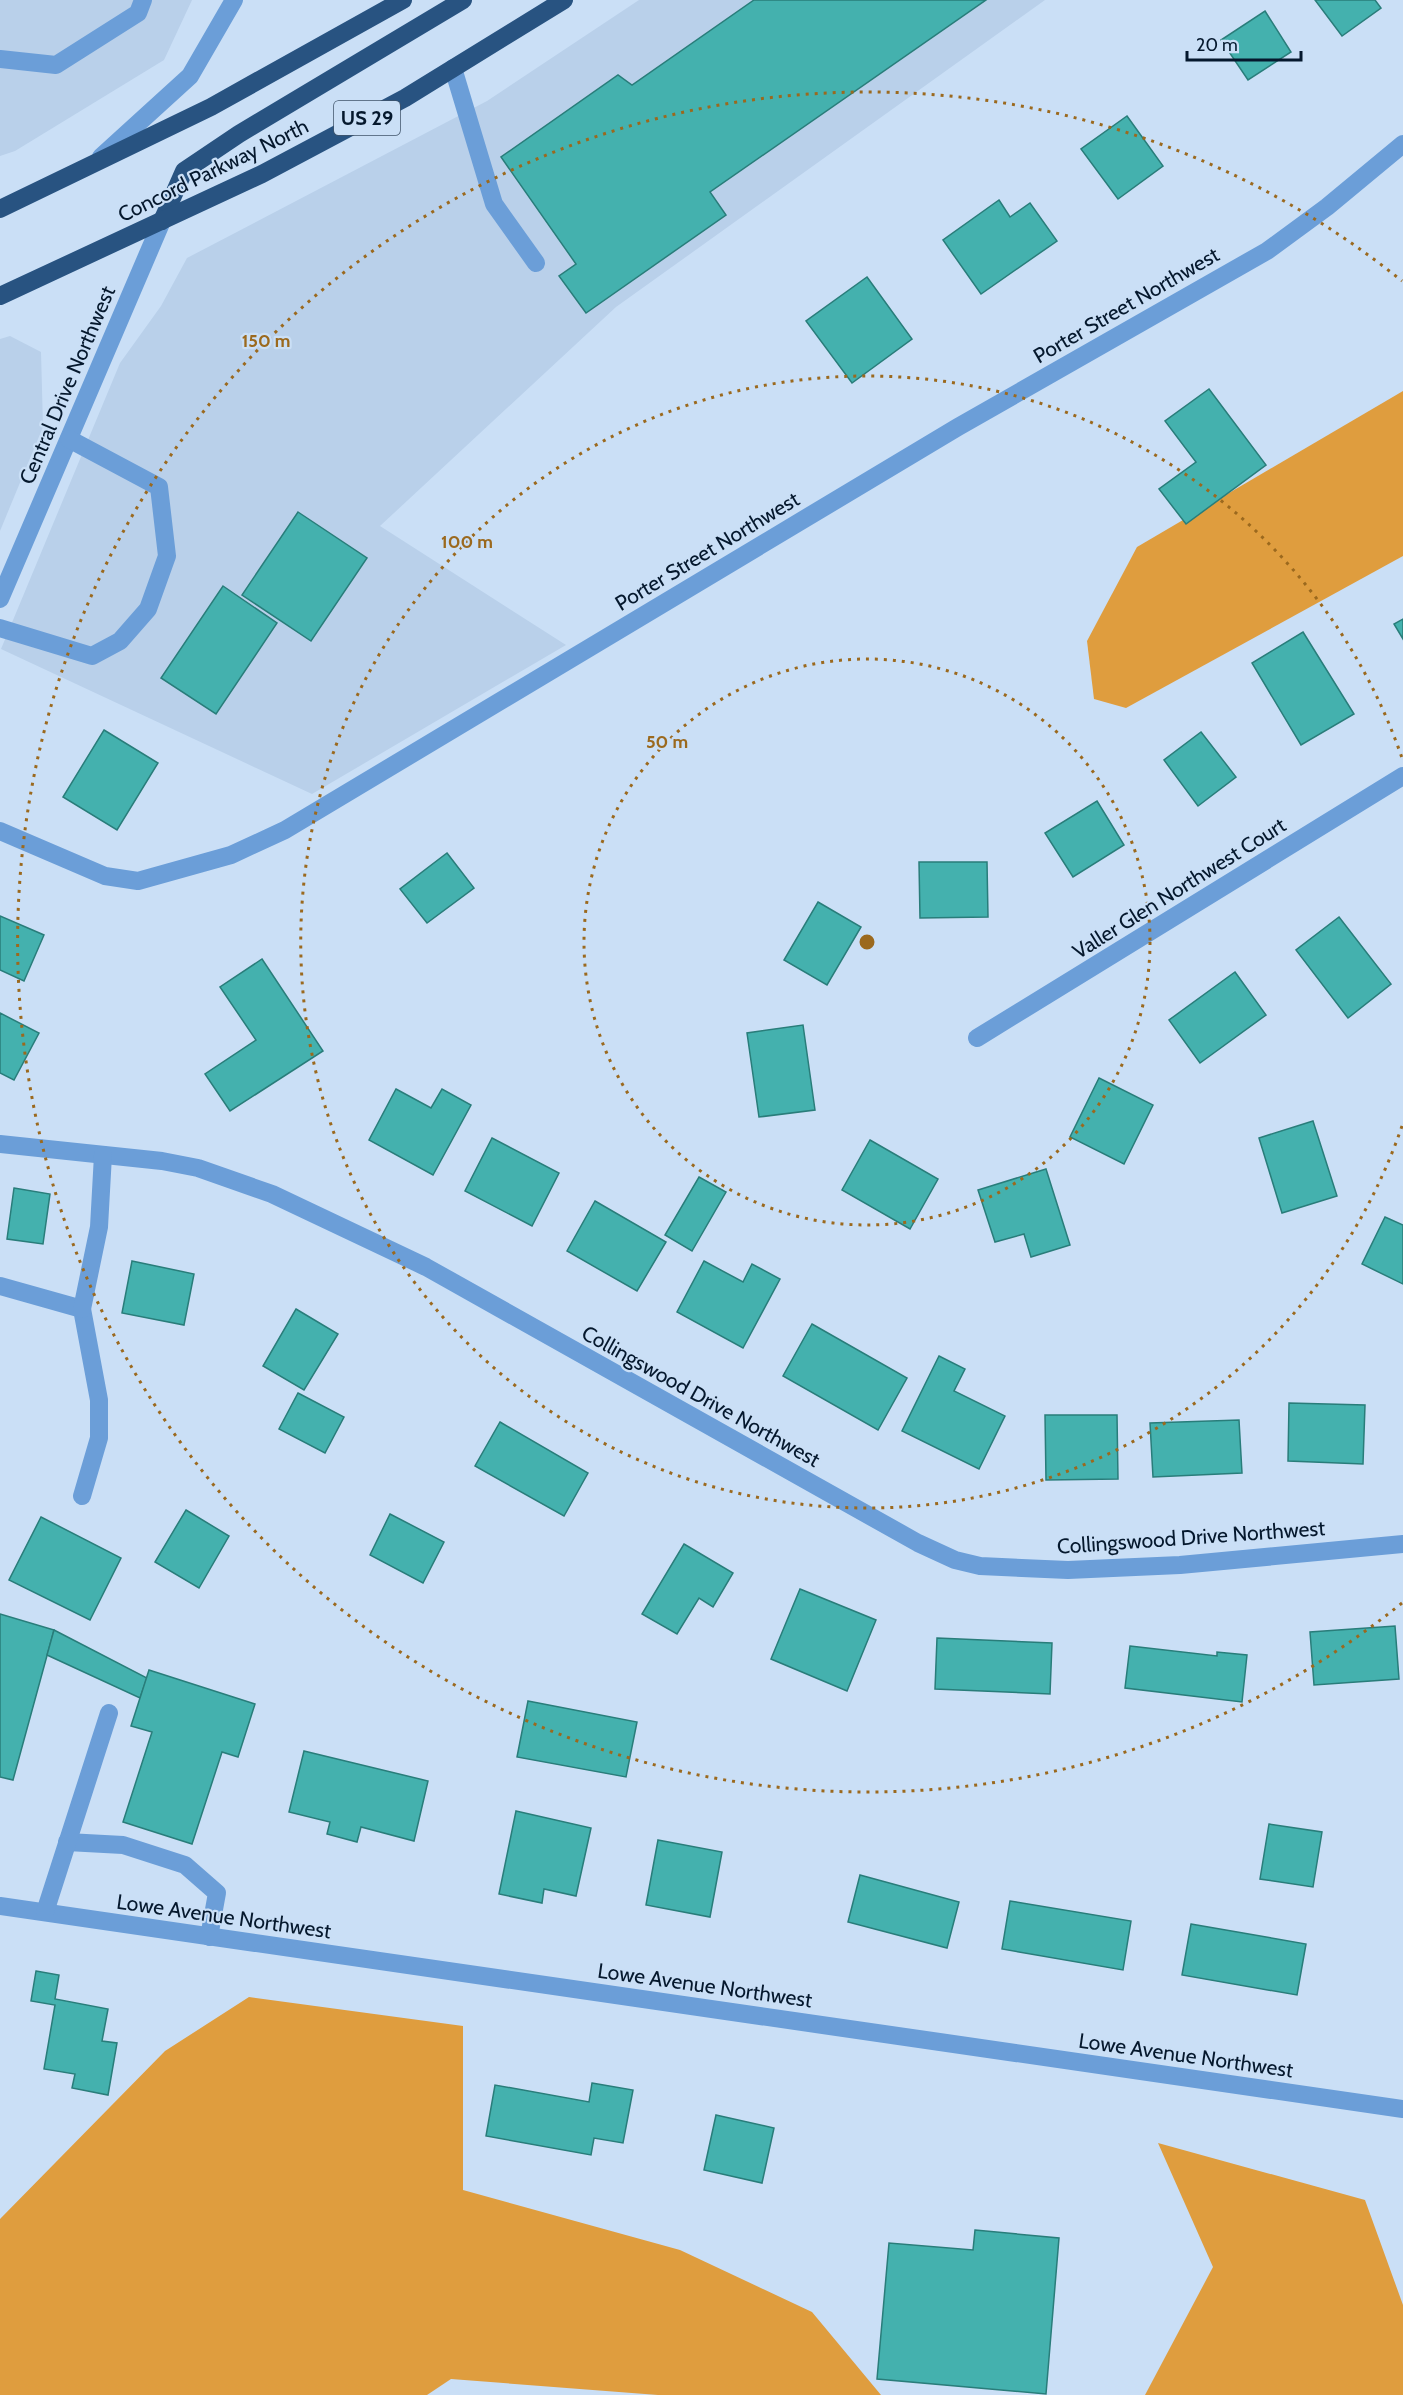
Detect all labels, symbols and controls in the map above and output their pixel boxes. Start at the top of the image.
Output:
scale bar [1187,24,1301,62]
text: 20 m [1196,34,1238,56]
road number: US 29 [334,101,400,135]
street label: Concord Parkway North [114,113,312,227]
street label: Porter Street Northwest [1029,242,1223,368]
street label: Central Drive Northwest [14,282,120,488]
text: 150 m [242,330,290,352]
street label: Porter Street Northwest [610,486,804,616]
text: 100 m [441,531,493,553]
text: 50 m [646,731,688,753]
street label: Valler Glen Northwest Court [1068,812,1290,964]
centre of rings [857,932,877,952]
street label: Collingswood Drive Northwest [578,1320,824,1472]
street label: Collingswood Drive Northwest [1056,1515,1326,1559]
street label: Lowe Avenue Northwest [115,1889,333,1943]
street label: Lowe Avenue Northwest [596,1958,814,2012]
street label: Lowe Avenue Northwest [1077,2028,1295,2082]

